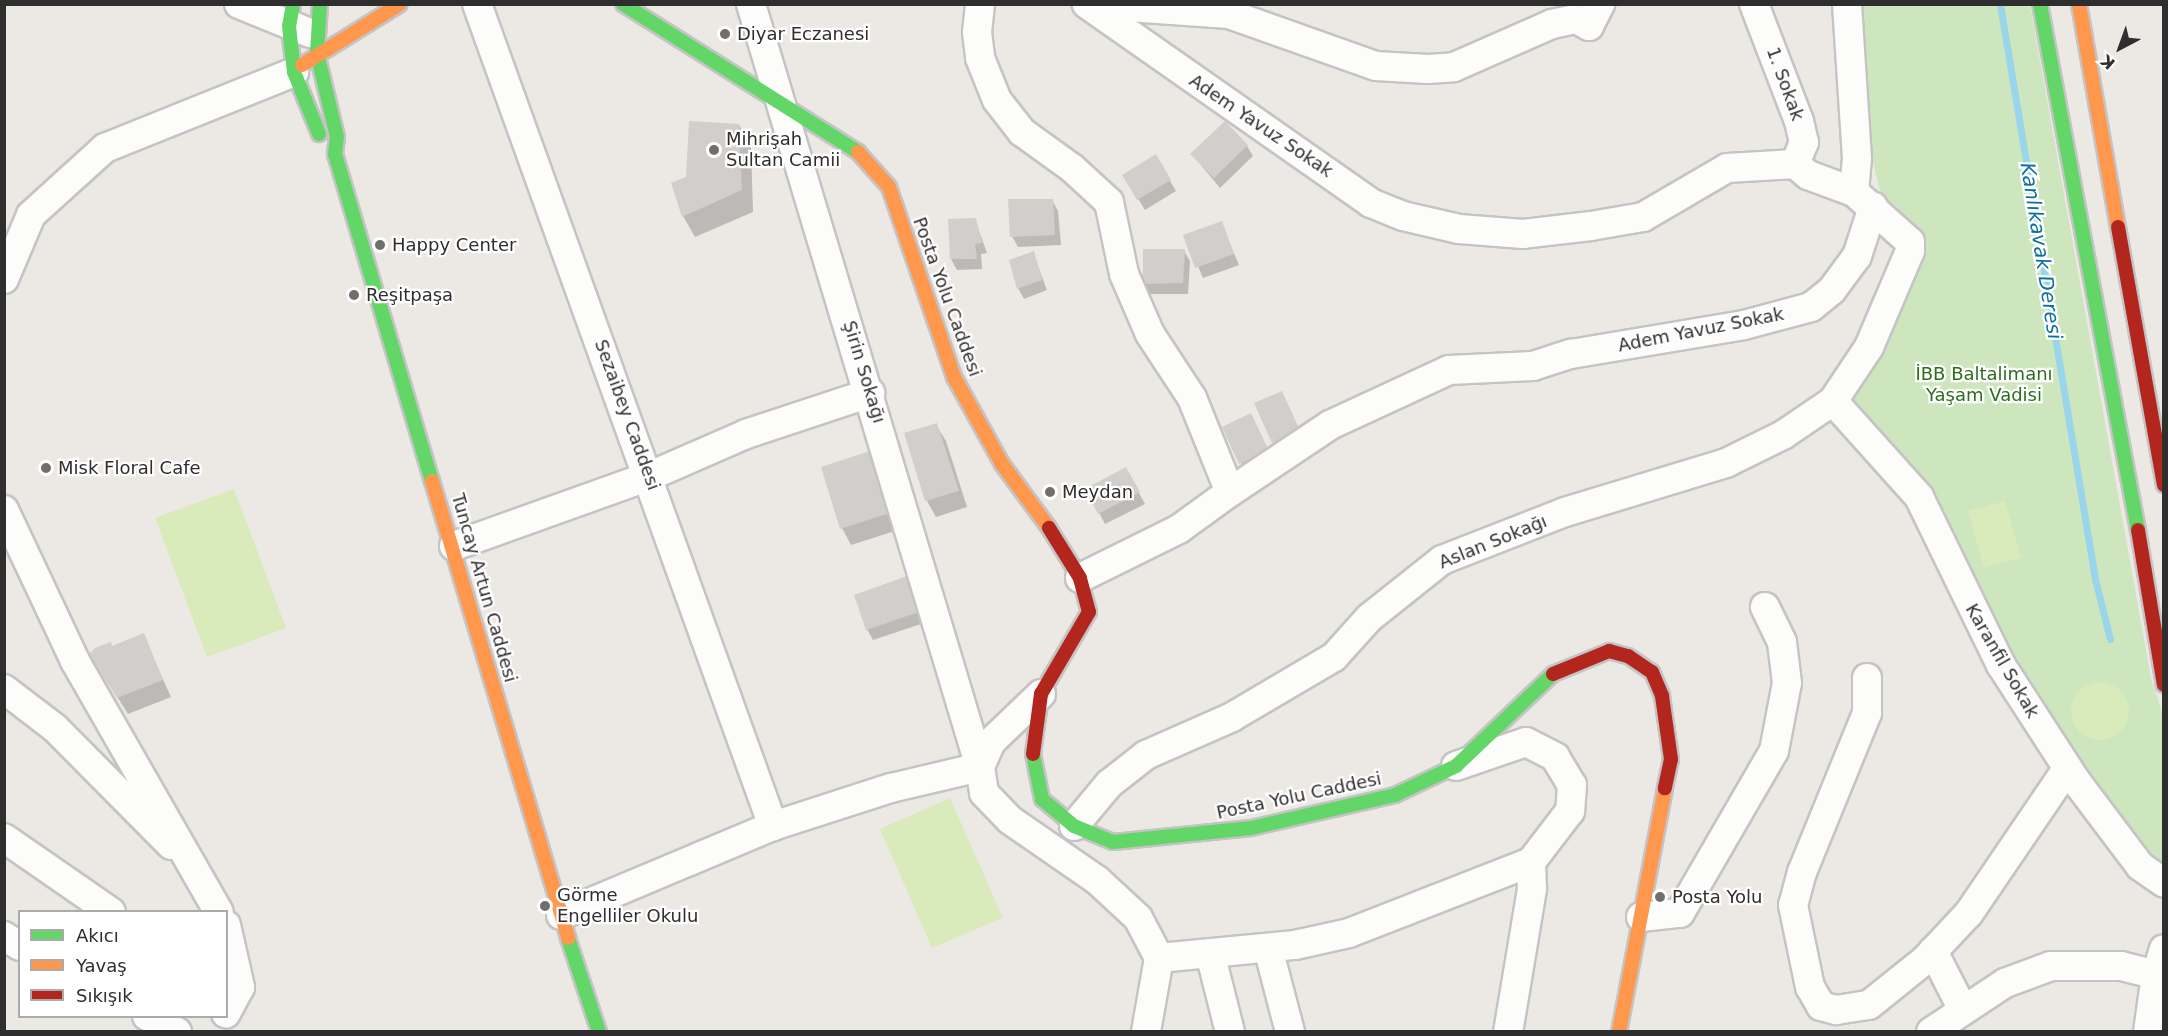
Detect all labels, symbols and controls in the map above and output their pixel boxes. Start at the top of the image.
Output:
north arrow [2090,18,2150,78]
place label: Diyar Eczanesi [737,23,869,45]
marker: Diyar Eczanesi [718,27,732,41]
street label: 1. Sokak [1762,44,1808,124]
text: K [2097,51,2119,73]
street label: Adem Yavuz Sokak [1185,70,1337,182]
place label: Mihrişah Sultan Camii [726,129,840,172]
marker: Mihrişah Sultan Camii [707,143,721,157]
water label: Kanlıkavak Deresi [2015,161,2067,341]
street label: Posta Yolu Caddesi [908,214,986,380]
place label: Happy Center [392,234,516,256]
marker: Happy Center [373,238,387,252]
place label: Reşitpaşa [366,284,453,306]
marker: Reşitpaşa [347,288,361,302]
street label: Adem Yavuz Sokak [1616,303,1786,357]
street label: Şirin Sokağı [838,318,890,426]
street label: Sezaibey Caddesi [590,337,664,493]
park label: İBB Baltalimanı Yaşam Vadisi [1915,364,2053,406]
place label: Misk Floral Cafe [58,457,201,479]
marker: Misk Floral Cafe [39,461,53,475]
place label: Meydan [1062,481,1133,503]
marker: Meydan [1043,485,1057,499]
street label: Tuncay Artun Caddesi [447,491,521,685]
street label: Aslan Sokağı [1436,510,1550,574]
street label: Karanfil Sokak [1961,600,2043,722]
street label: Posta Yolu Caddesi [1215,768,1383,824]
place label: Görme Engelliler Okulu [557,885,698,928]
place label: Posta Yolu [1672,886,1762,908]
marker: Posta Yolu [1653,890,1667,904]
marker: Görme Engelliler Okulu [538,899,552,913]
legend [18,910,228,1018]
text: Akıcı [76,925,119,946]
text: Yavaş [76,955,127,976]
text: Sıkışık [76,985,133,1006]

